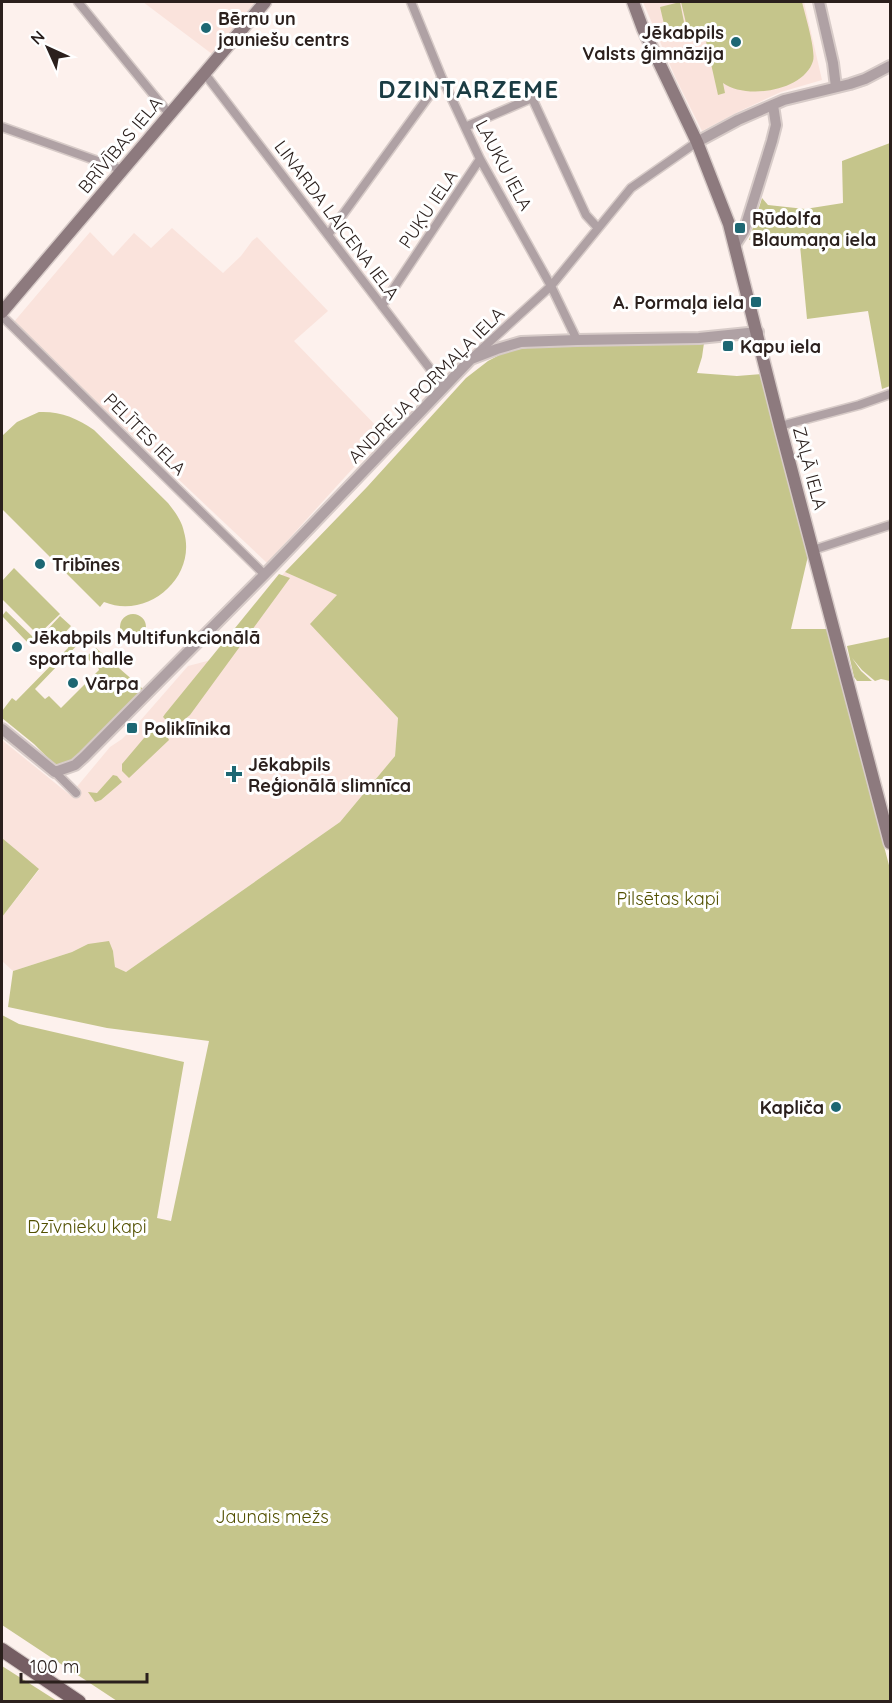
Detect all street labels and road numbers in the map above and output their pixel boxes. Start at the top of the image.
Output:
street label: BRĪVĪBAS IELA [73,92,167,198]
street label: LAUKU IELA [471,116,538,215]
street label: LINARDA LAICENA IELA [270,136,405,305]
street label: PUĶU IELA [393,165,463,252]
street label: ANDREJA PORMAĻA IELA [343,302,509,468]
street label: PELĪTES IELA [99,388,191,480]
street label: ZAĻĀ IELA [788,424,832,513]

